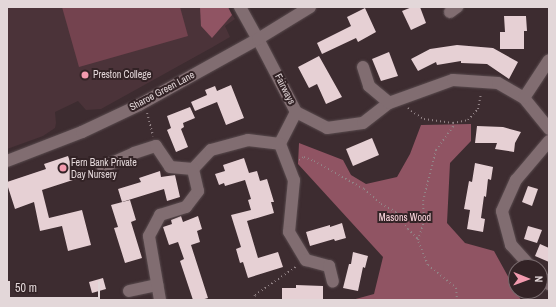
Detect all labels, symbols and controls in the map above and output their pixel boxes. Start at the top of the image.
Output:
place label: Preston College [93,69,151,81]
street label: Sharoe Green Lane [127,69,197,113]
marker: Preston College [80,70,90,80]
street label: Fairways [272,72,298,106]
place label: Fern Bank Private Day Nursery [71,156,137,180]
marker: Fern Bank Private Day Nursery [58,163,68,173]
park label: Masons Wood [379,212,431,224]
north arrow [508,259,548,299]
scale bar [10,273,102,299]
text: N [532,276,546,283]
text: 50 m [15,280,37,296]

